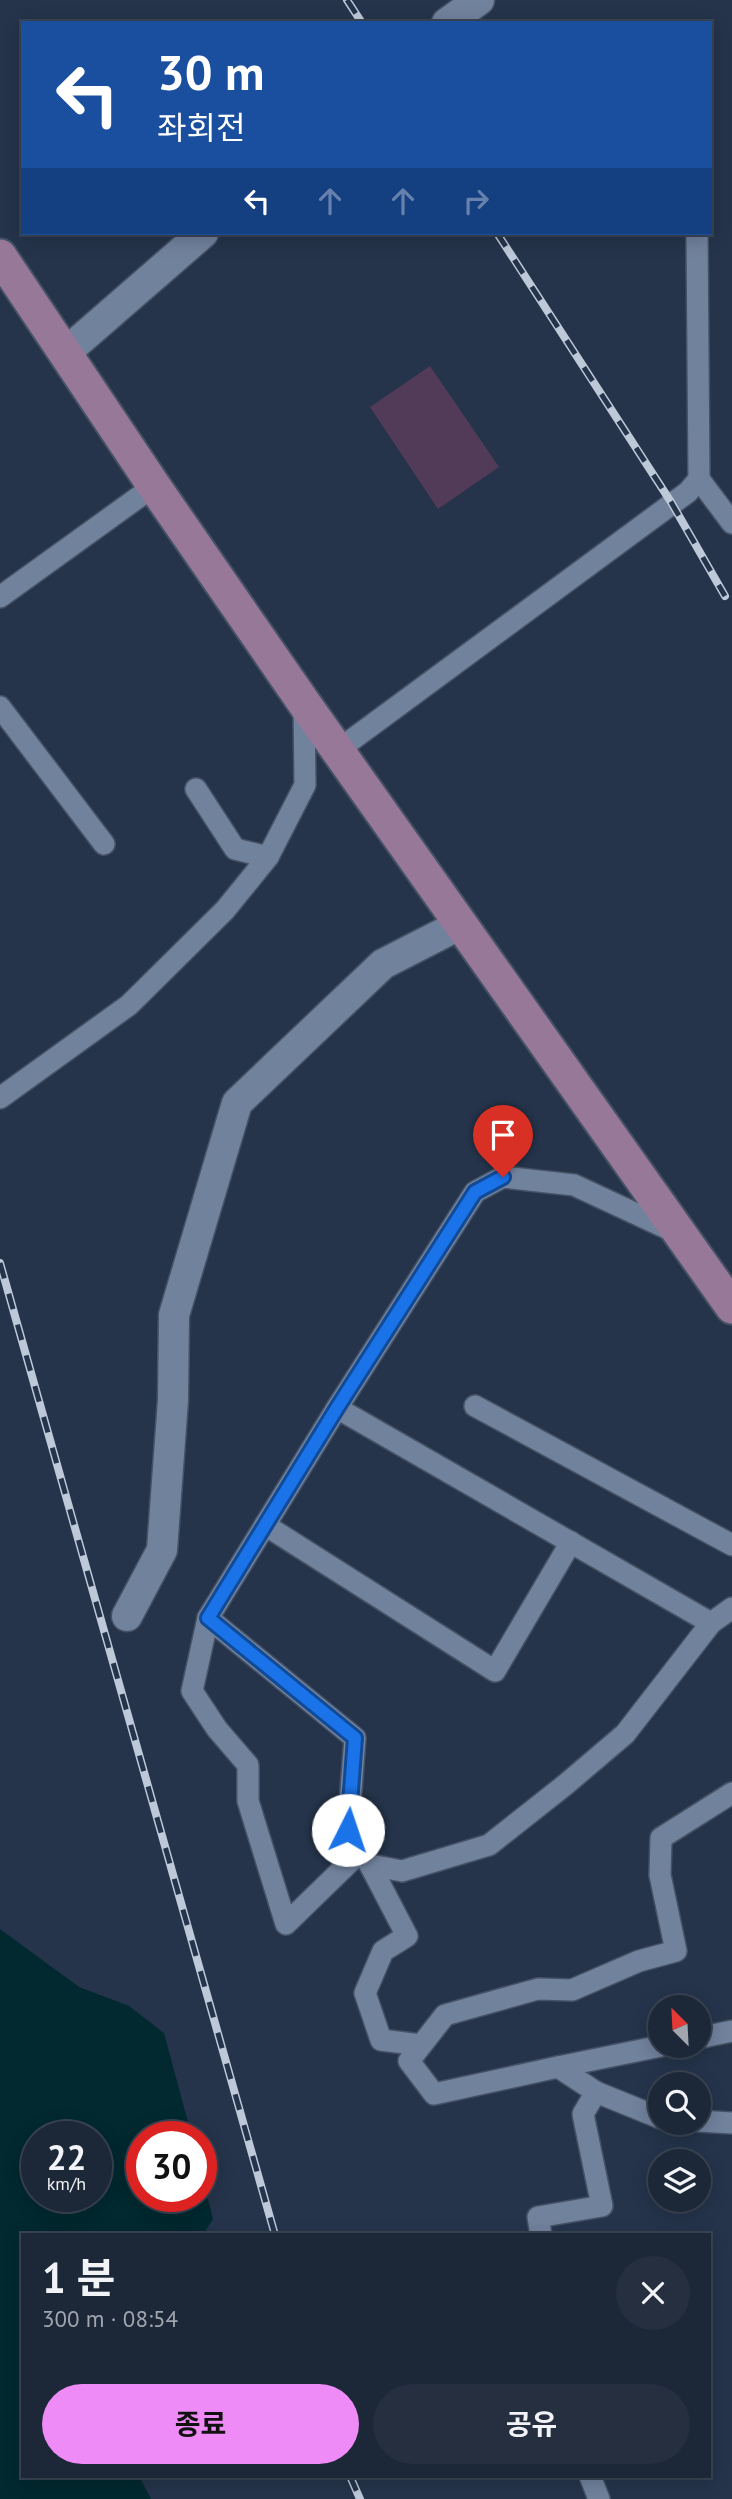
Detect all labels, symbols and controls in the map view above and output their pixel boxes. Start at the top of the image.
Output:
text: 30 m [157,40,264,104]
icon: left [42,49,133,140]
text: 좌회전 [157,106,245,148]
icon: left [238,182,276,220]
icon: ahead [311,182,349,220]
icon: ahead [384,182,422,220]
icon: right [457,182,495,220]
pin [473,1105,533,1177]
icon: arrive [484,1116,522,1154]
position arrow [311,1793,385,1867]
north arrow [648,1995,710,2058]
map controls [648,1995,711,2212]
button: search [648,2072,711,2135]
speed limit sign: 30 [126,2121,217,2212]
text: 22 [47,2134,86,2180]
button: layers [648,2149,711,2212]
text: km/h [47,2172,86,2195]
text: 1 분 [42,2250,115,2305]
button: close [616,2256,690,2330]
text: 300 m · 08:54 [42,2304,178,2333]
button: 종료 [42,2384,359,2464]
button: 공유 [373,2384,690,2464]

